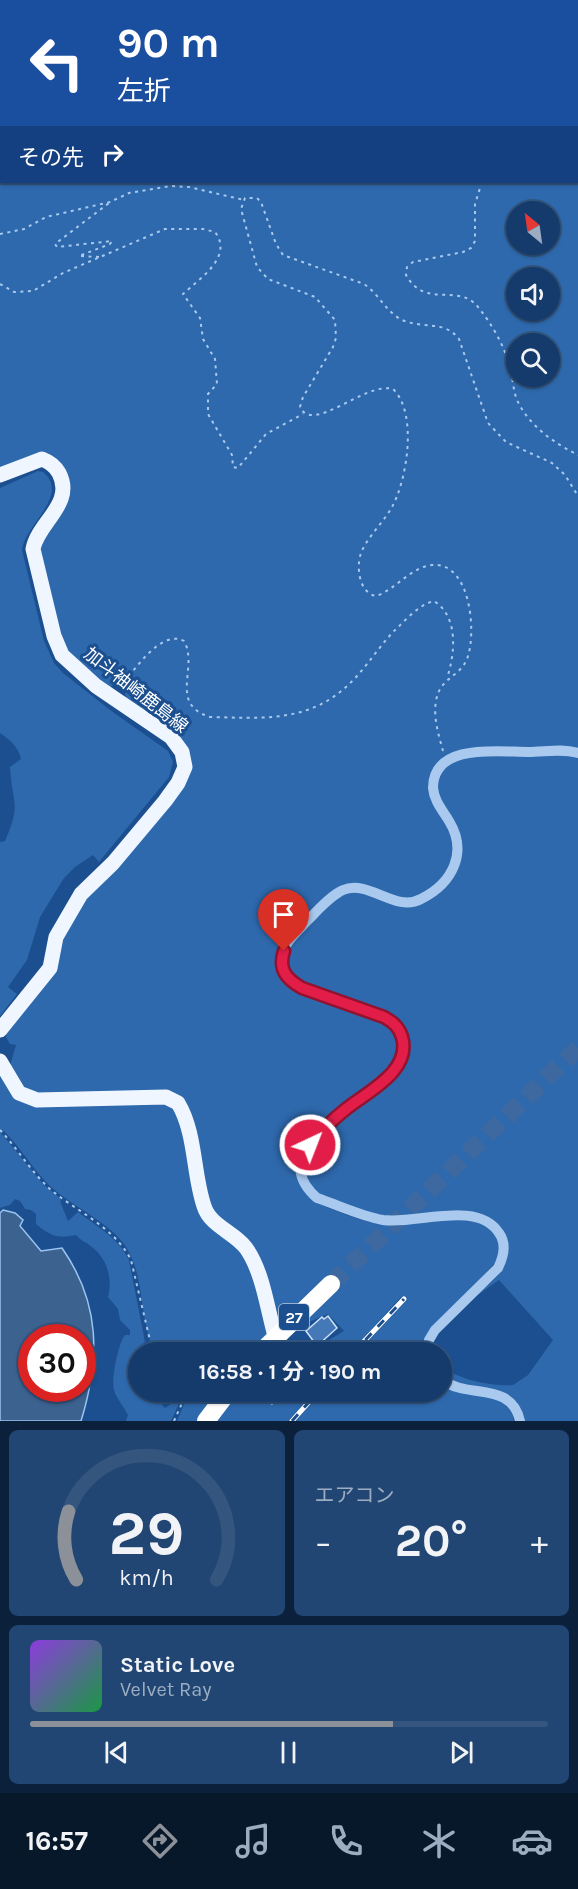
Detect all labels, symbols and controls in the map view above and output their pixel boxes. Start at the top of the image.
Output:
text: 90 m [117,18,220,68]
icon: left [18,24,96,102]
text: 左折 [117,75,171,107]
icon: right [96,138,129,171]
text: その先 [18,145,84,171]
north arrow [506,201,560,255]
map controls [506,201,560,387]
button: sound [506,267,560,321]
button: search [506,333,560,387]
street label: 加斗袖崎鹿島線 [80,643,192,737]
pin [258,889,309,951]
icon: arrive [267,898,300,931]
position arrow [278,1113,342,1177]
road number: 27 [279,1304,309,1330]
speed limit sign: 30 [18,1324,96,1402]
text: 16:58 · 1 分 · 190 m [199,1359,381,1385]
text: エアコン [315,1484,395,1507]
text: 29 [109,1497,185,1570]
text: 20° [395,1515,468,1567]
text: − [315,1523,332,1561]
text: + [531,1523,548,1561]
text: km/h [120,1565,174,1590]
text: Static Love [120,1652,235,1678]
text: Velvet Ray [120,1678,212,1701]
icon: previous [100,1736,133,1769]
icon: pause [272,1736,305,1769]
icon: next [445,1736,478,1769]
icon: directions [139,1820,181,1862]
icon: music [232,1820,274,1862]
icon: phone [325,1820,367,1862]
icon: climate [418,1820,460,1862]
icon: car [511,1820,553,1862]
text: 16:57 [25,1825,88,1857]

